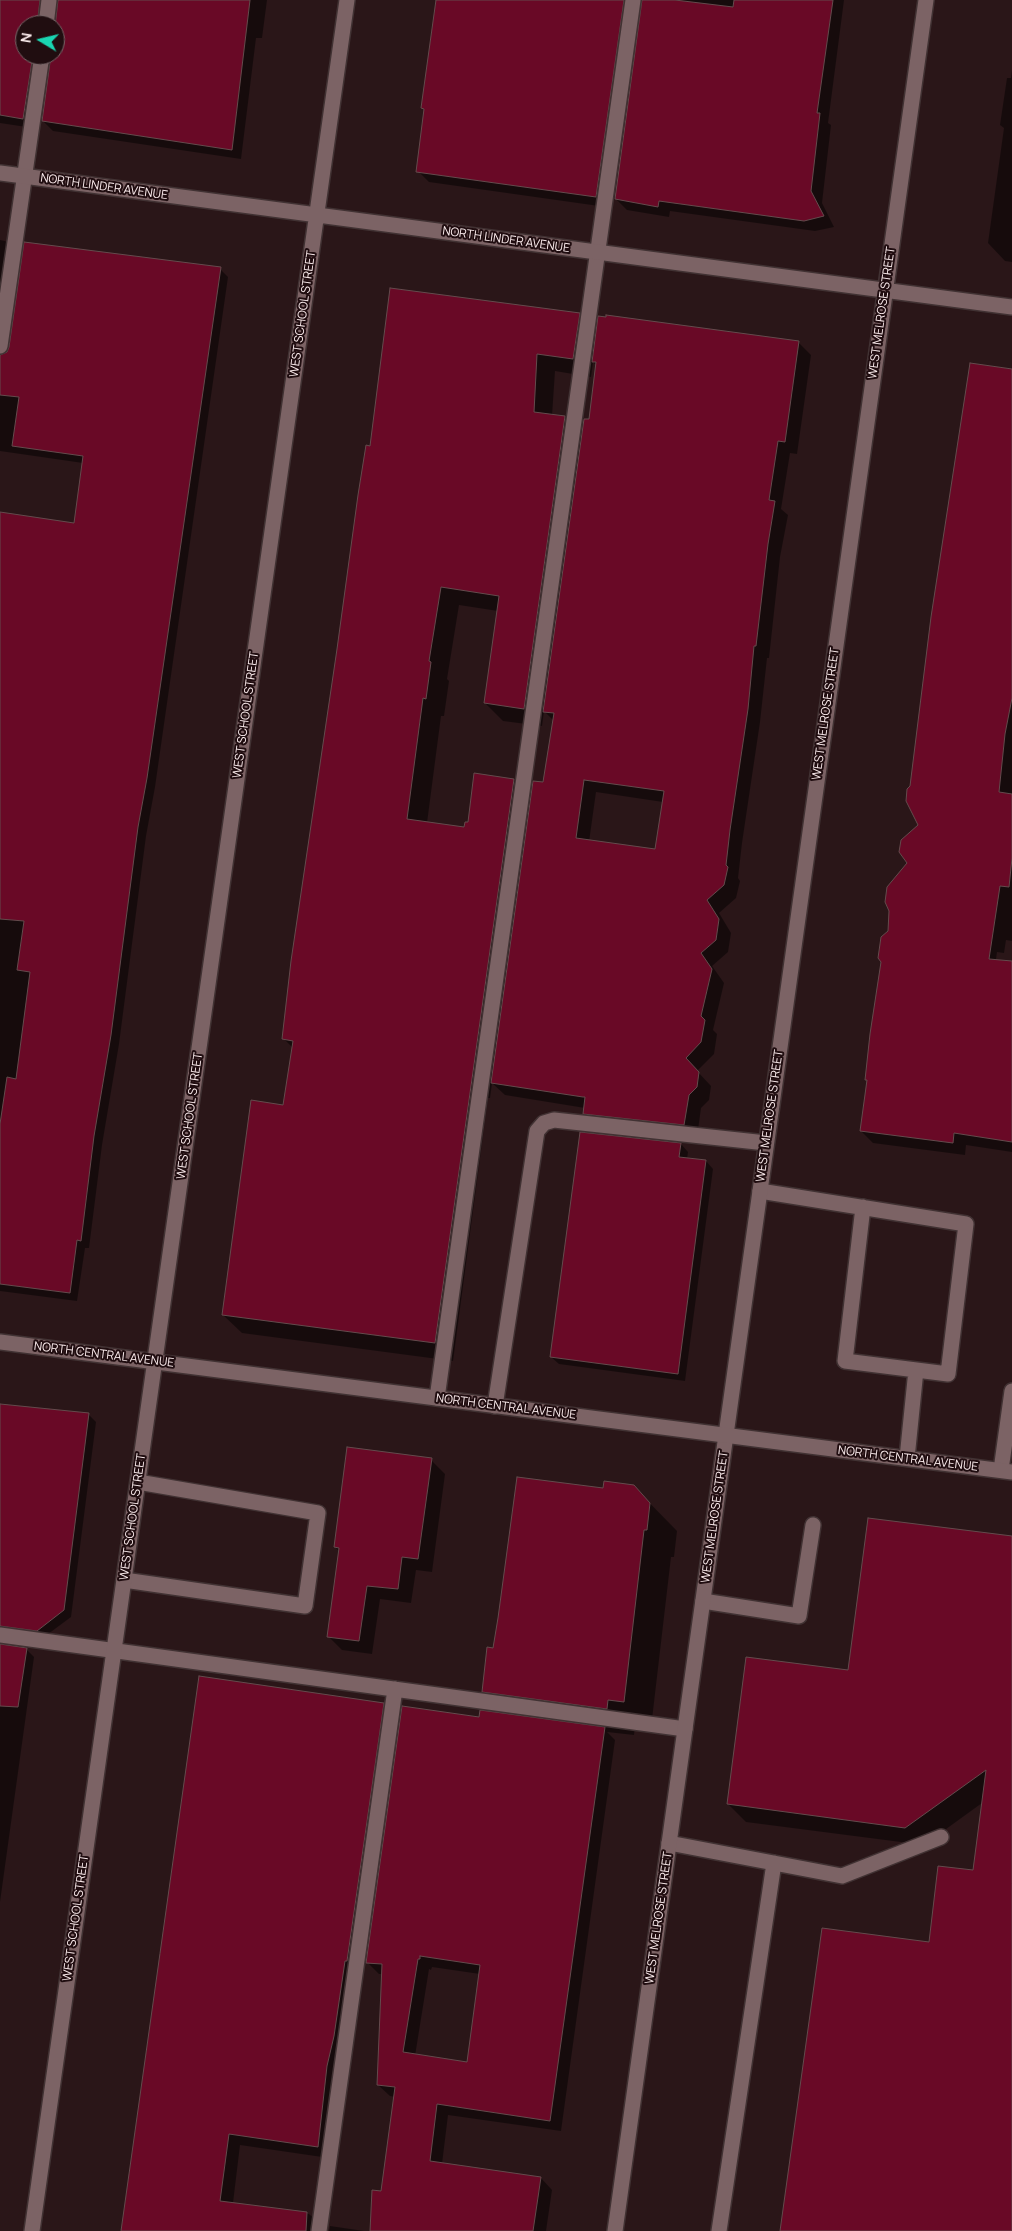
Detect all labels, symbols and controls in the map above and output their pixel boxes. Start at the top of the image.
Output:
north arrow [15,15,65,65]
text: N [16,31,36,44]
street label: NORTH LINDER AVENUE [39,171,169,203]
street label: NORTH LINDER AVENUE [441,224,571,256]
street label: WEST MELROSE STREET [866,246,898,380]
street label: WEST SCHOOL STREET [287,250,319,378]
street label: WEST MELROSE STREET [810,647,842,781]
street label: WEST SCHOOL STREET [230,651,262,779]
street label: WEST MELROSE STREET [754,1049,786,1183]
street label: WEST SCHOOL STREET [174,1052,206,1180]
street label: NORTH CENTRAL AVENUE [33,1339,175,1371]
street label: NORTH CENTRAL AVENUE [435,1391,577,1423]
street label: NORTH CENTRAL AVENUE [837,1443,979,1475]
street label: WEST MELROSE STREET [699,1450,731,1584]
street label: WEST SCHOOL STREET [117,1453,149,1581]
street label: WEST MELROSE STREET [643,1851,675,1985]
street label: WEST SCHOOL STREET [60,1854,92,1982]

